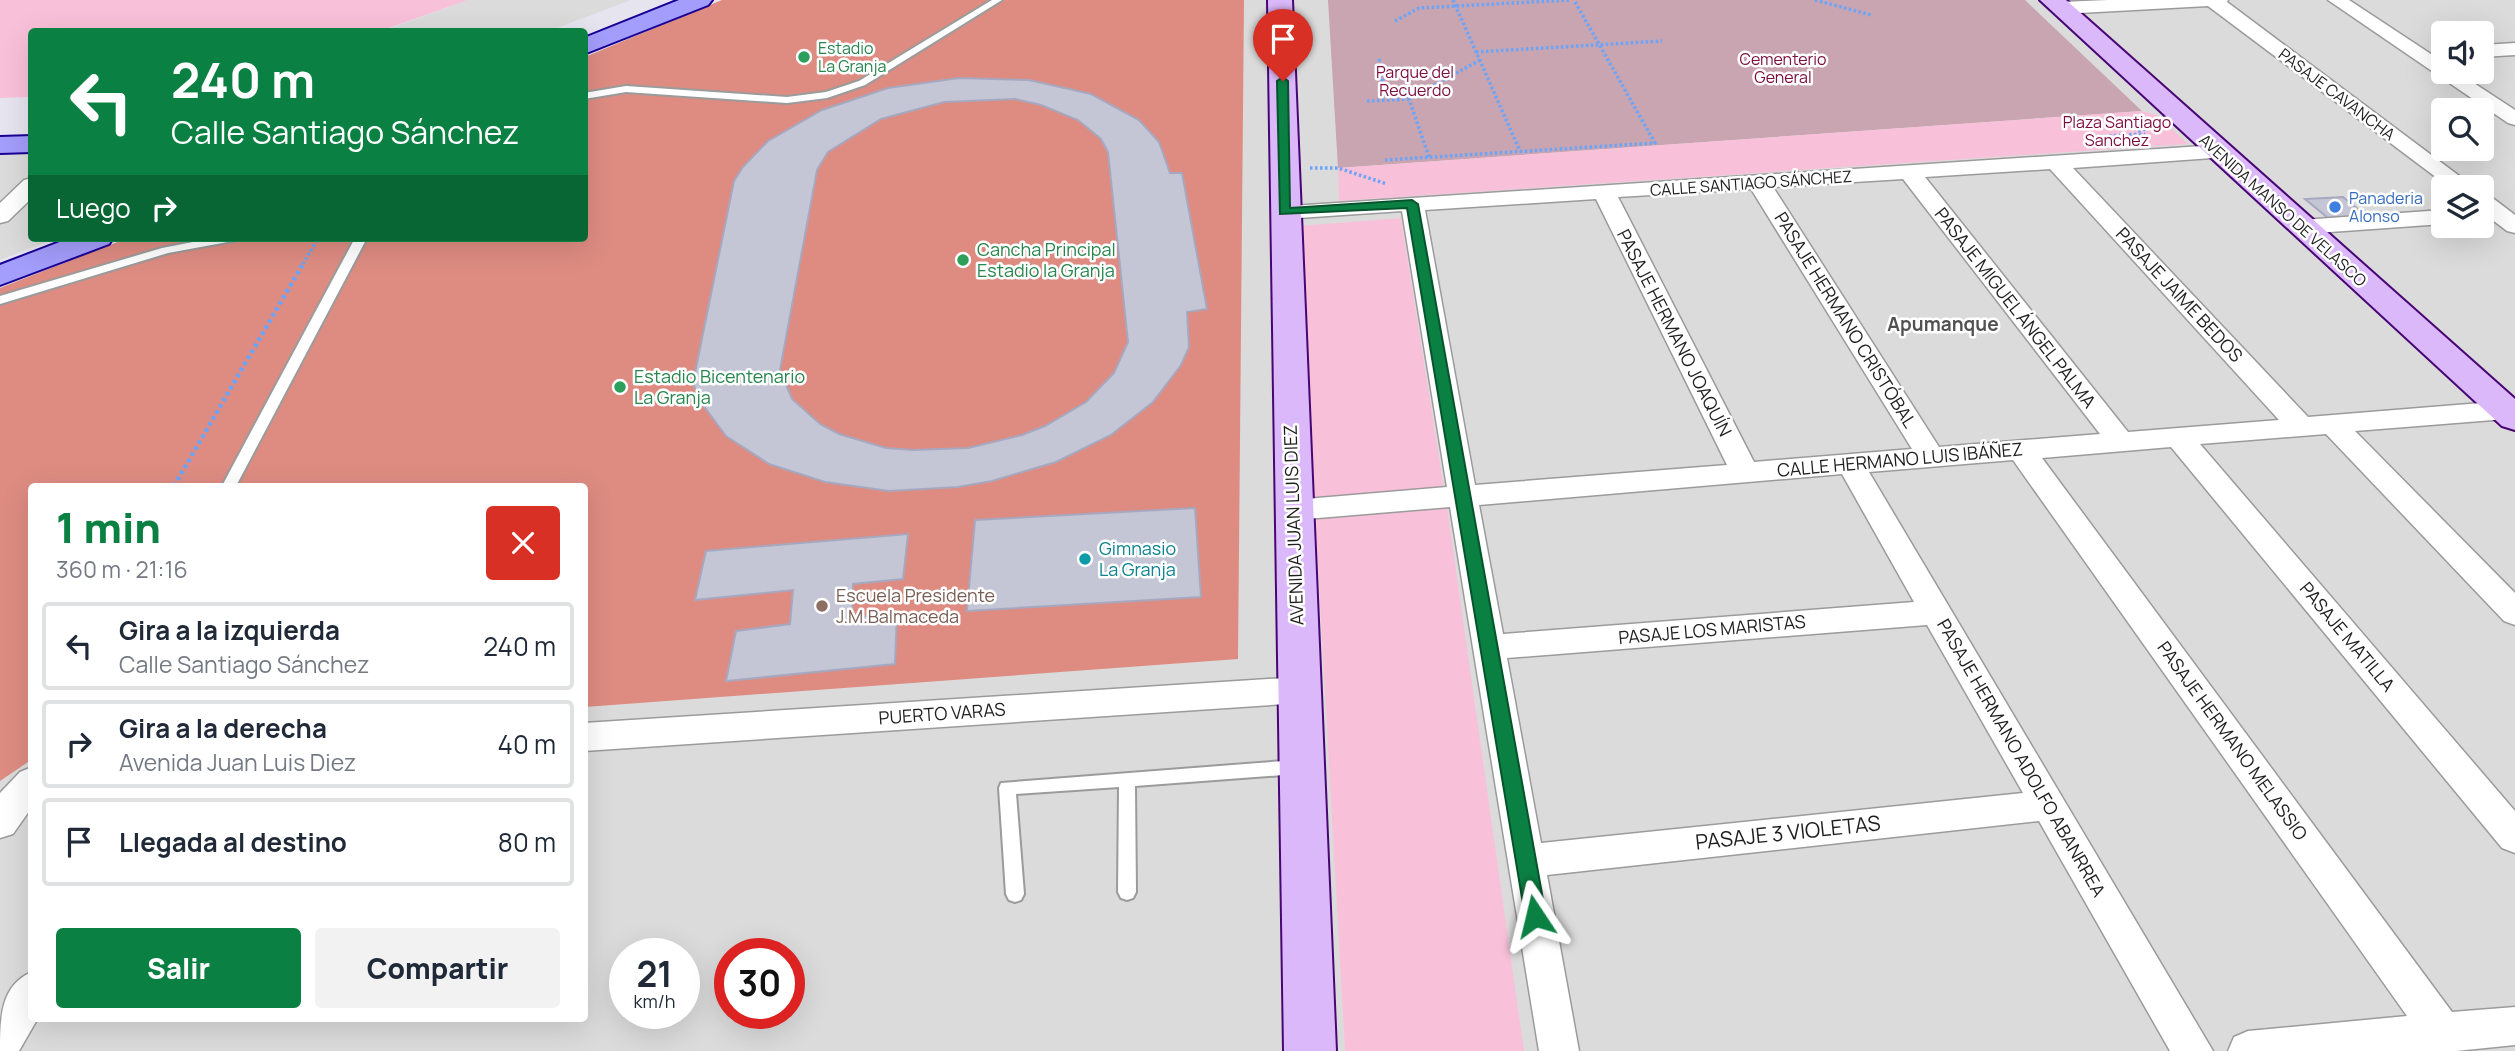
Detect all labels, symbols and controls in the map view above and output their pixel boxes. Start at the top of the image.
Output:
pin [1253,9,1313,81]
icon: arrive [1264,20,1302,58]
map controls [2431,21,2494,238]
button: sound [2431,21,2494,84]
place label: Estadio La Granja [818,37,886,77]
street label: PASAJE CAVANCHA [2274,43,2400,145]
text: 240 m [171,46,315,113]
park label: Cementerio General [1739,48,1827,88]
marker: Estadio La Granja [796,49,812,65]
icon: left [56,56,147,147]
park label: Parque del Recuerdo [1376,61,1454,101]
button: search [2431,98,2494,161]
text: Calle Santiago Sánchez [171,110,519,154]
park label: Plaza Santiago Sanchez [2063,111,2171,151]
street label: AVENIDA MANSO DE VELASCO [2195,129,2372,291]
street label: CALLE SANTIAGO SÁNCHEZ [1649,165,1853,201]
button: layers [2431,175,2494,238]
place label: Panaderia Alonso [2349,187,2423,227]
icon: right [145,189,183,227]
text: Luego [56,190,131,226]
marker: Panaderia Alonso [2327,199,2343,215]
street label: PASAJE MIGUEL ÁNGEL PALMA [1930,202,2102,413]
street label: PASAJE HERMANO CRISTÓBAL [1769,207,1922,432]
street label: PASAJE JAIME BEDOS [2111,222,2248,367]
street label: PASAJE HERMANO JOAQUÍN [1612,225,1738,440]
place label: Cancha Principal Estadio la Granja [977,237,1116,282]
marker: Cancha Principal Estadio la Granja [955,252,971,268]
district label: Apumanque [1887,311,1999,337]
place label: Estadio Bicentenario La Granja [634,364,805,409]
marker: Estadio Bicentenario La Granja [612,379,628,395]
street label: AVENIDA JUAN LUIS DIEZ [1278,424,1308,626]
street label: CALLE HERMANO LUIS IBÁÑEZ [1776,436,2024,482]
text: 1 min [56,498,161,556]
button: close [486,506,560,580]
place label: Gimnasio La Granja [1099,536,1176,581]
marker: Gimnasio La Granja [1077,551,1093,567]
text: 360 m · 21:16 [56,553,188,585]
street label: PASAJE MATILLA [2295,577,2401,697]
place label: Escuela Presidente J.M.Balmaceda [836,583,995,628]
marker: Escuela Presidente J.M.Balmaceda [814,598,830,614]
street label: PASAJE LOS MARISTAS [1617,609,1807,649]
text: Gira a la izquierda [119,612,340,648]
street label: PASAJE HERMANO ADOLFO ABANRREA [1932,614,2112,901]
icon: left [60,627,98,665]
text: 240 m [483,628,556,664]
street label: PASAJE HERMANO MELASSIO [2152,636,2313,845]
text: Calle Santiago Sánchez [119,648,369,680]
street label: PUERTO VARAS [878,697,1006,729]
text: Gira a la derecha [119,710,327,746]
icon: right [60,725,98,763]
text: 40 m [498,726,556,762]
text: Avenida Juan Luis Diez [119,746,356,778]
street label: PASAJE 3 VIOLETAS [1694,808,1882,856]
icon: arrive [60,823,98,861]
text: Llegada al destino [119,824,347,860]
text: 80 m [498,824,556,860]
position arrow [1498,879,1572,953]
button: Salir [56,928,301,1008]
button: Compartir [315,928,560,1008]
speed limit sign: 30 [714,938,805,1029]
text: 21 [636,950,673,998]
text: km/h [634,989,675,1013]

